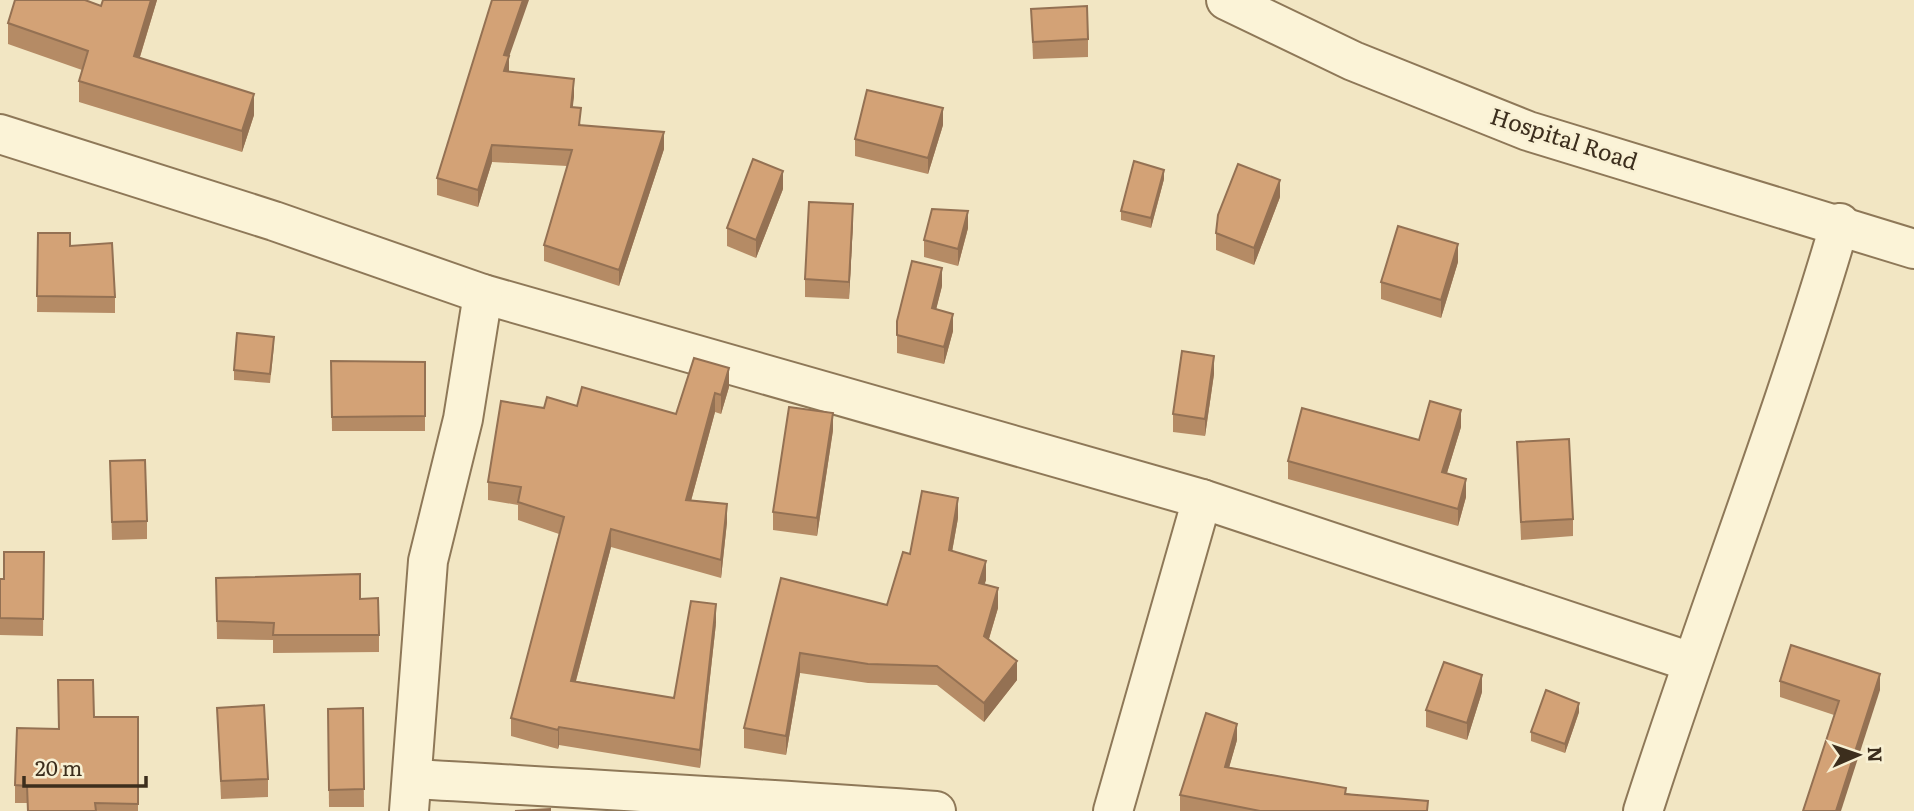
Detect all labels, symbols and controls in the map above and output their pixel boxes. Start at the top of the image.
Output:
street label: Hospital Road [1486,97,1643,177]
north arrow [1823,720,1893,790]
scale bar [24,744,147,788]
text: N [1862,746,1890,763]
text: 20 m [35,751,82,782]

